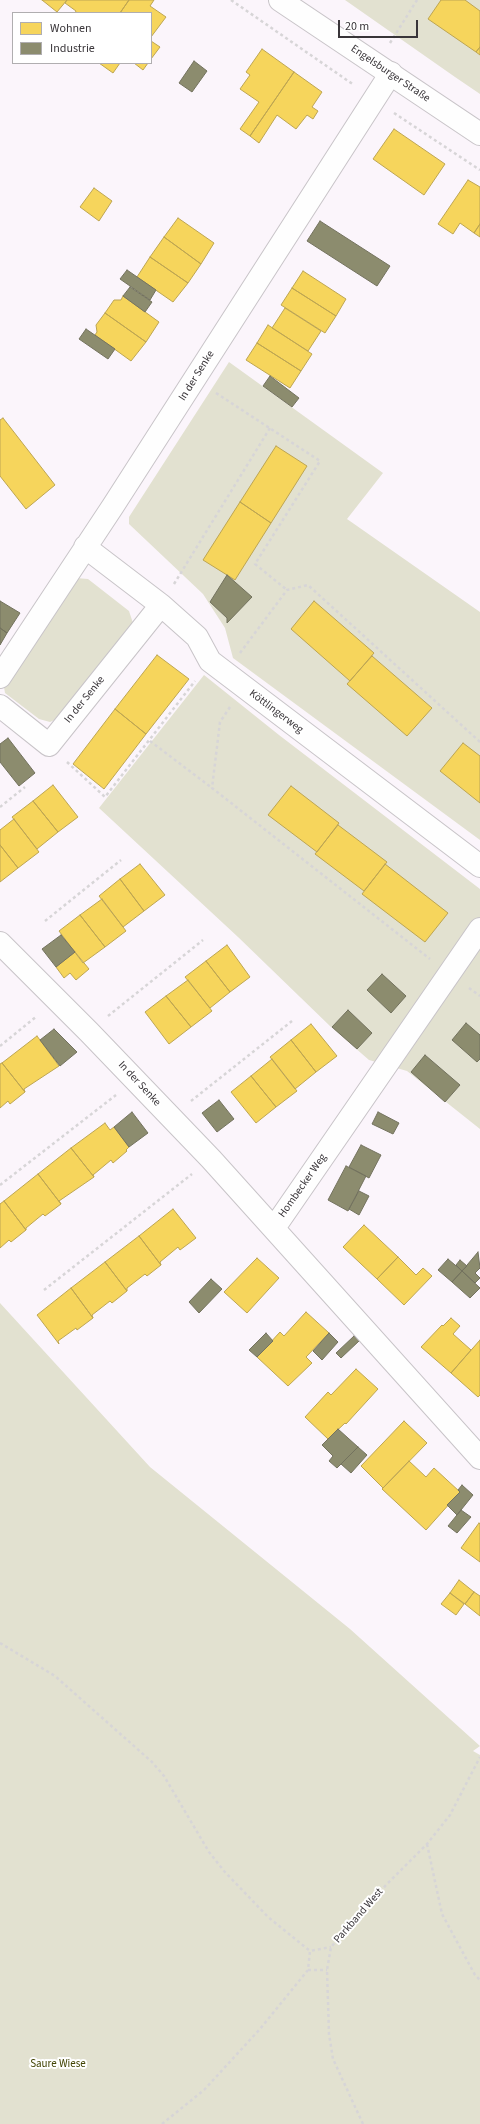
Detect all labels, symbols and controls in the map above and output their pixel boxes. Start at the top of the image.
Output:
legend [12,12,152,64]
scale bar [340,12,420,38]
text: 20 m [345,18,369,35]
text: Wohnen [50,20,92,37]
text: Industrie [50,40,95,57]
street label: Engelsburger Straße [348,43,432,105]
street label: In der Senke [176,348,218,404]
street label: In der Senke [62,674,108,726]
street label: Köttlingerweg [246,687,306,737]
street label: In der Senke [115,1059,163,1109]
street label: Hombecker Weg [276,1151,330,1221]
street label: Parkband West [332,1886,386,1946]
park label: Saure Wiese [30,2058,86,2072]

